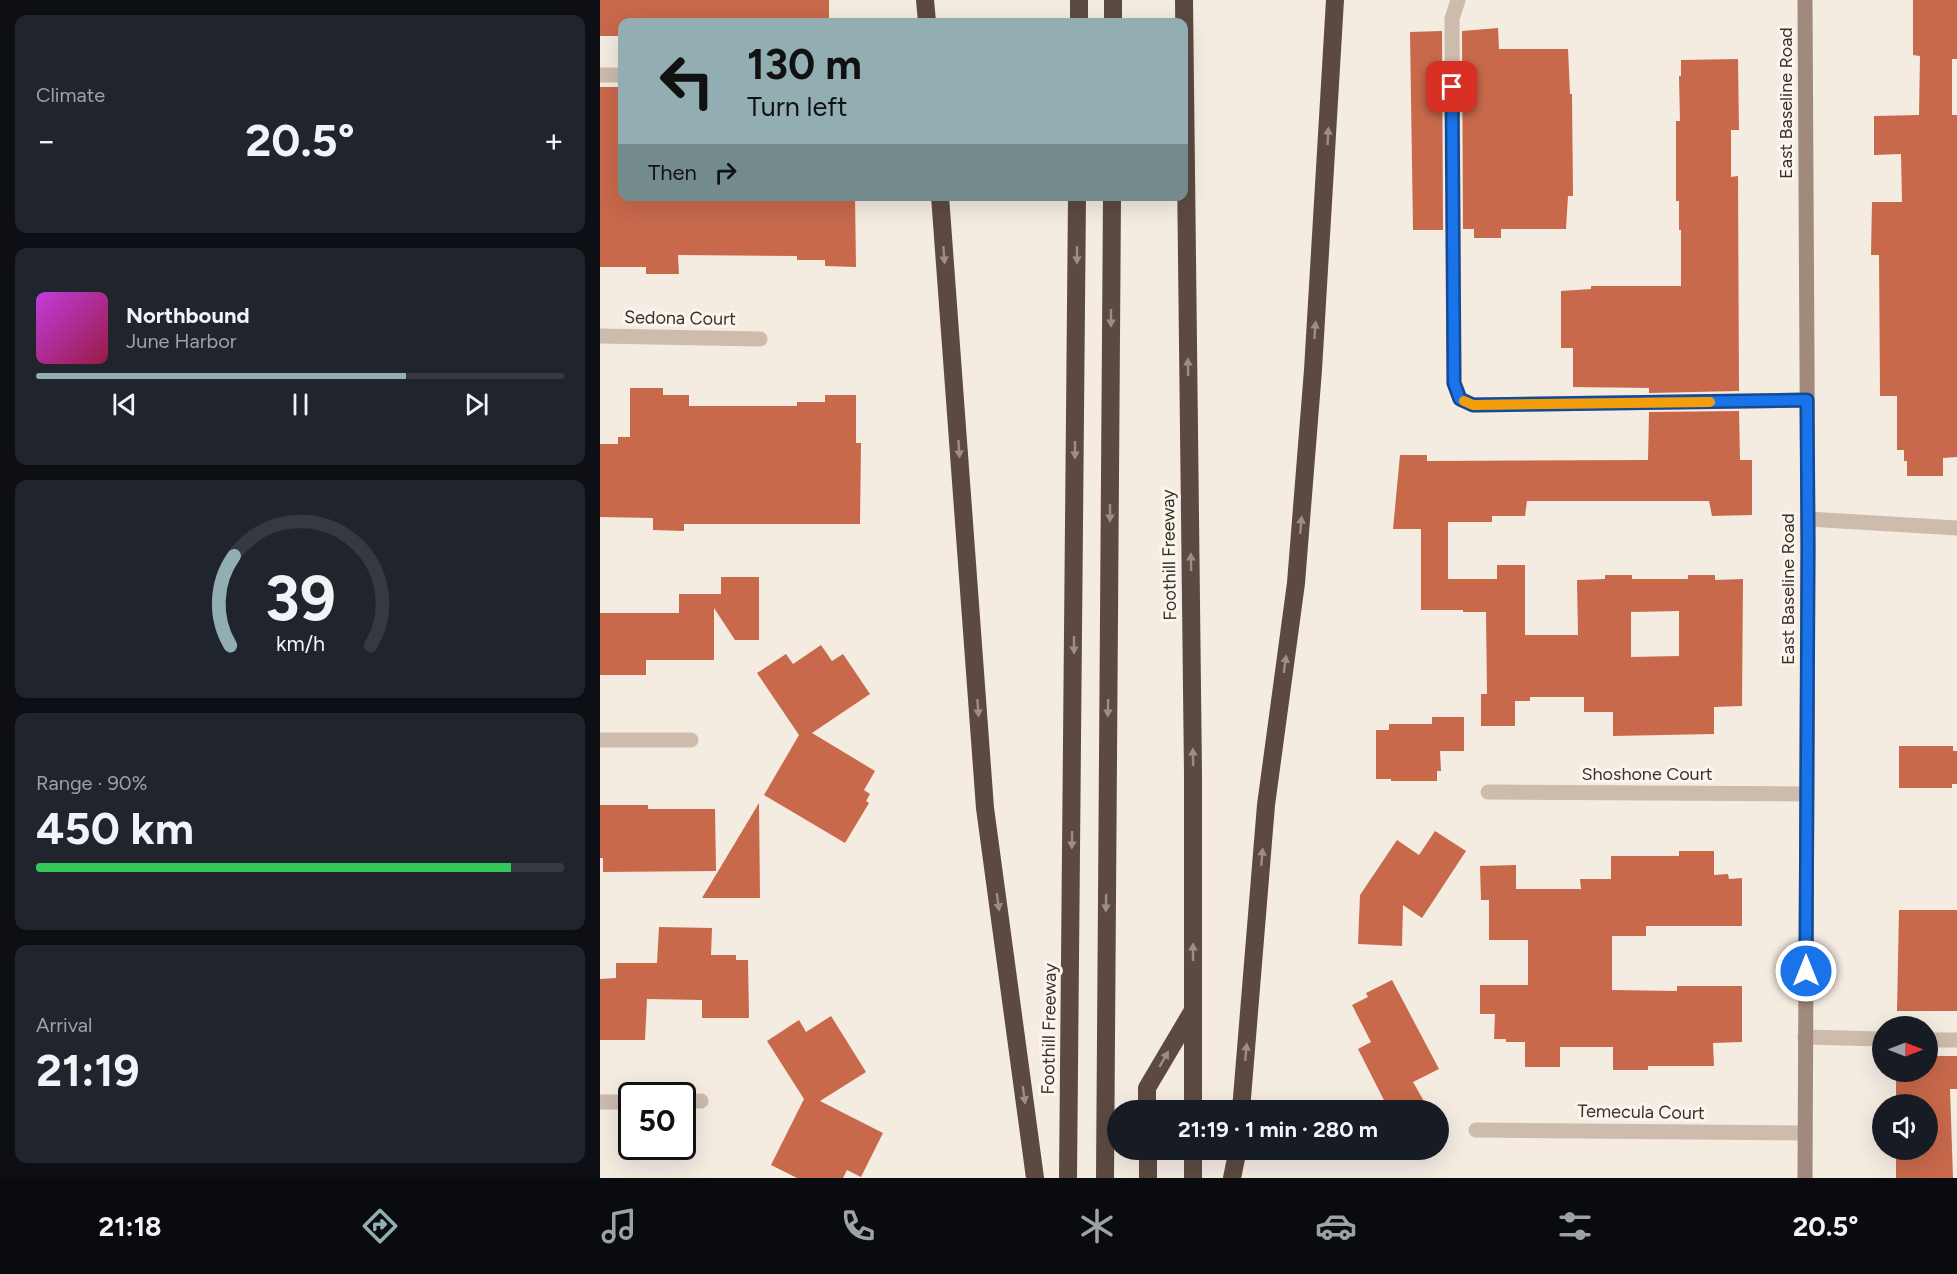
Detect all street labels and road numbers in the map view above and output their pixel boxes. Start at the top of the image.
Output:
street label: East Baseline Road [1775,27,1797,179]
street label: Sedona Court [624,306,736,330]
street label: Foothill Freeway [1157,489,1181,621]
street label: East Baseline Road [1777,513,1799,665]
street label: Shoshone Court [1581,763,1713,785]
street label: Foothill Freeway [1037,963,1061,1095]
street label: Temecula Court [1577,1100,1705,1124]

